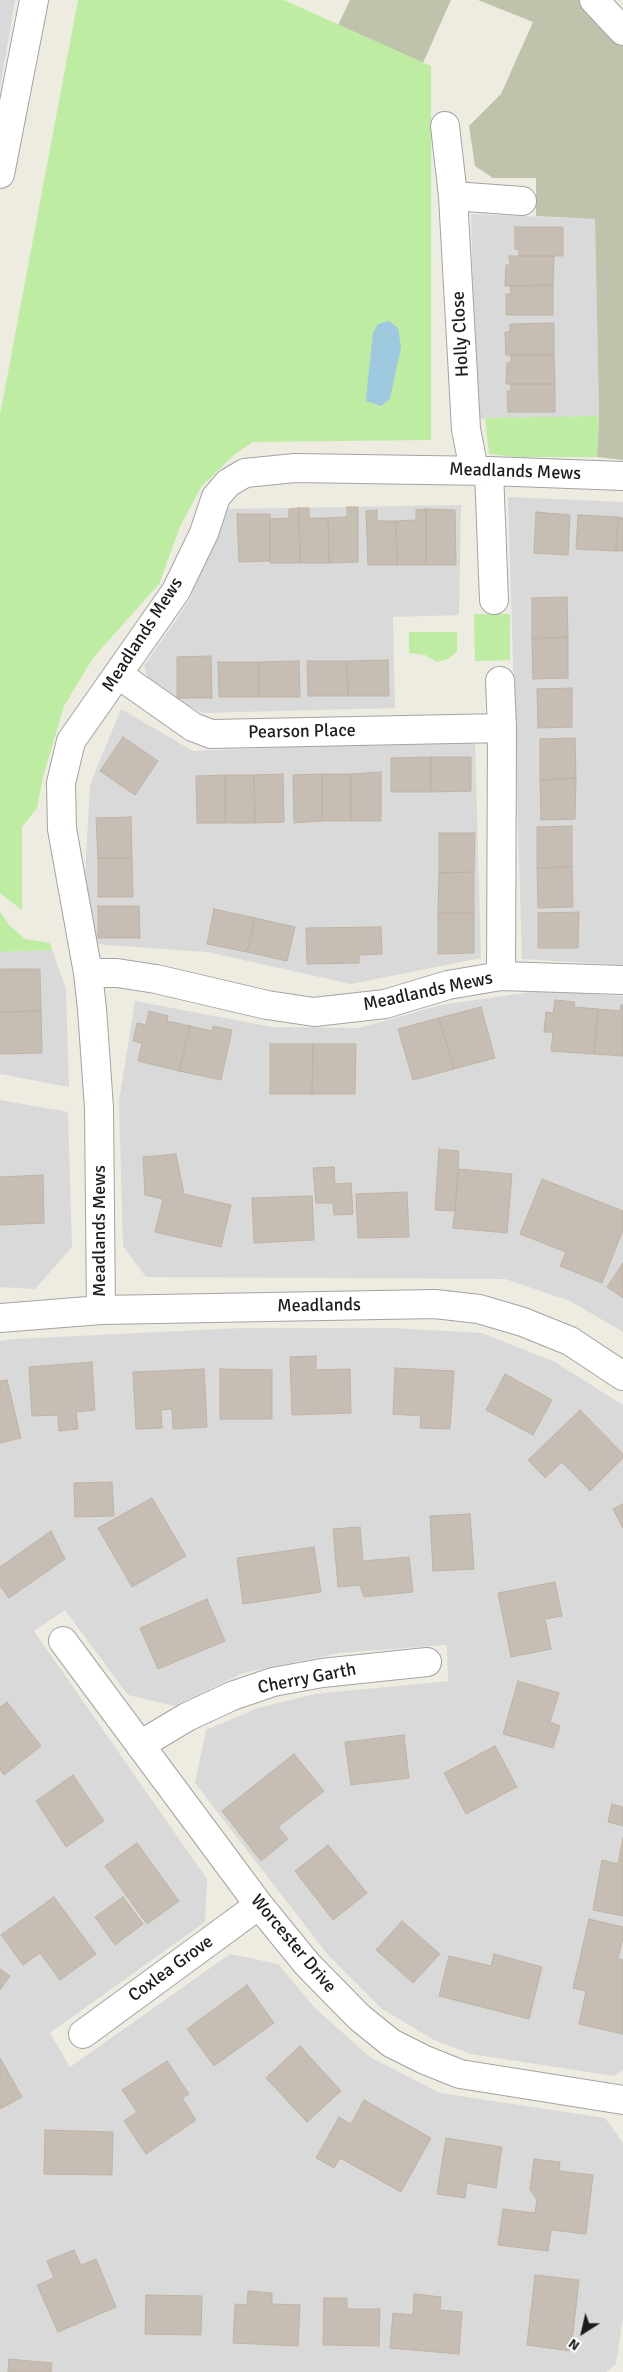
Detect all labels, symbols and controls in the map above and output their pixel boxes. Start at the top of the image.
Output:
street label: Holly Close [448,290,474,378]
street label: Meadlands Mews [449,459,581,485]
street label: Meadlands Mews [98,574,188,696]
street label: Pearson Place [248,720,356,744]
street label: Meadlands Mews [361,968,495,1016]
street label: Meadlands Mews [89,1165,111,1297]
street label: Meadlands [277,1294,361,1318]
street label: Cherry Garth [256,1659,358,1699]
street label: Worcester Drive [246,1891,340,1997]
street label: Coxlea Grove [125,1931,217,2007]
north arrow [558,2307,608,2357]
text: N [565,2335,583,2354]

